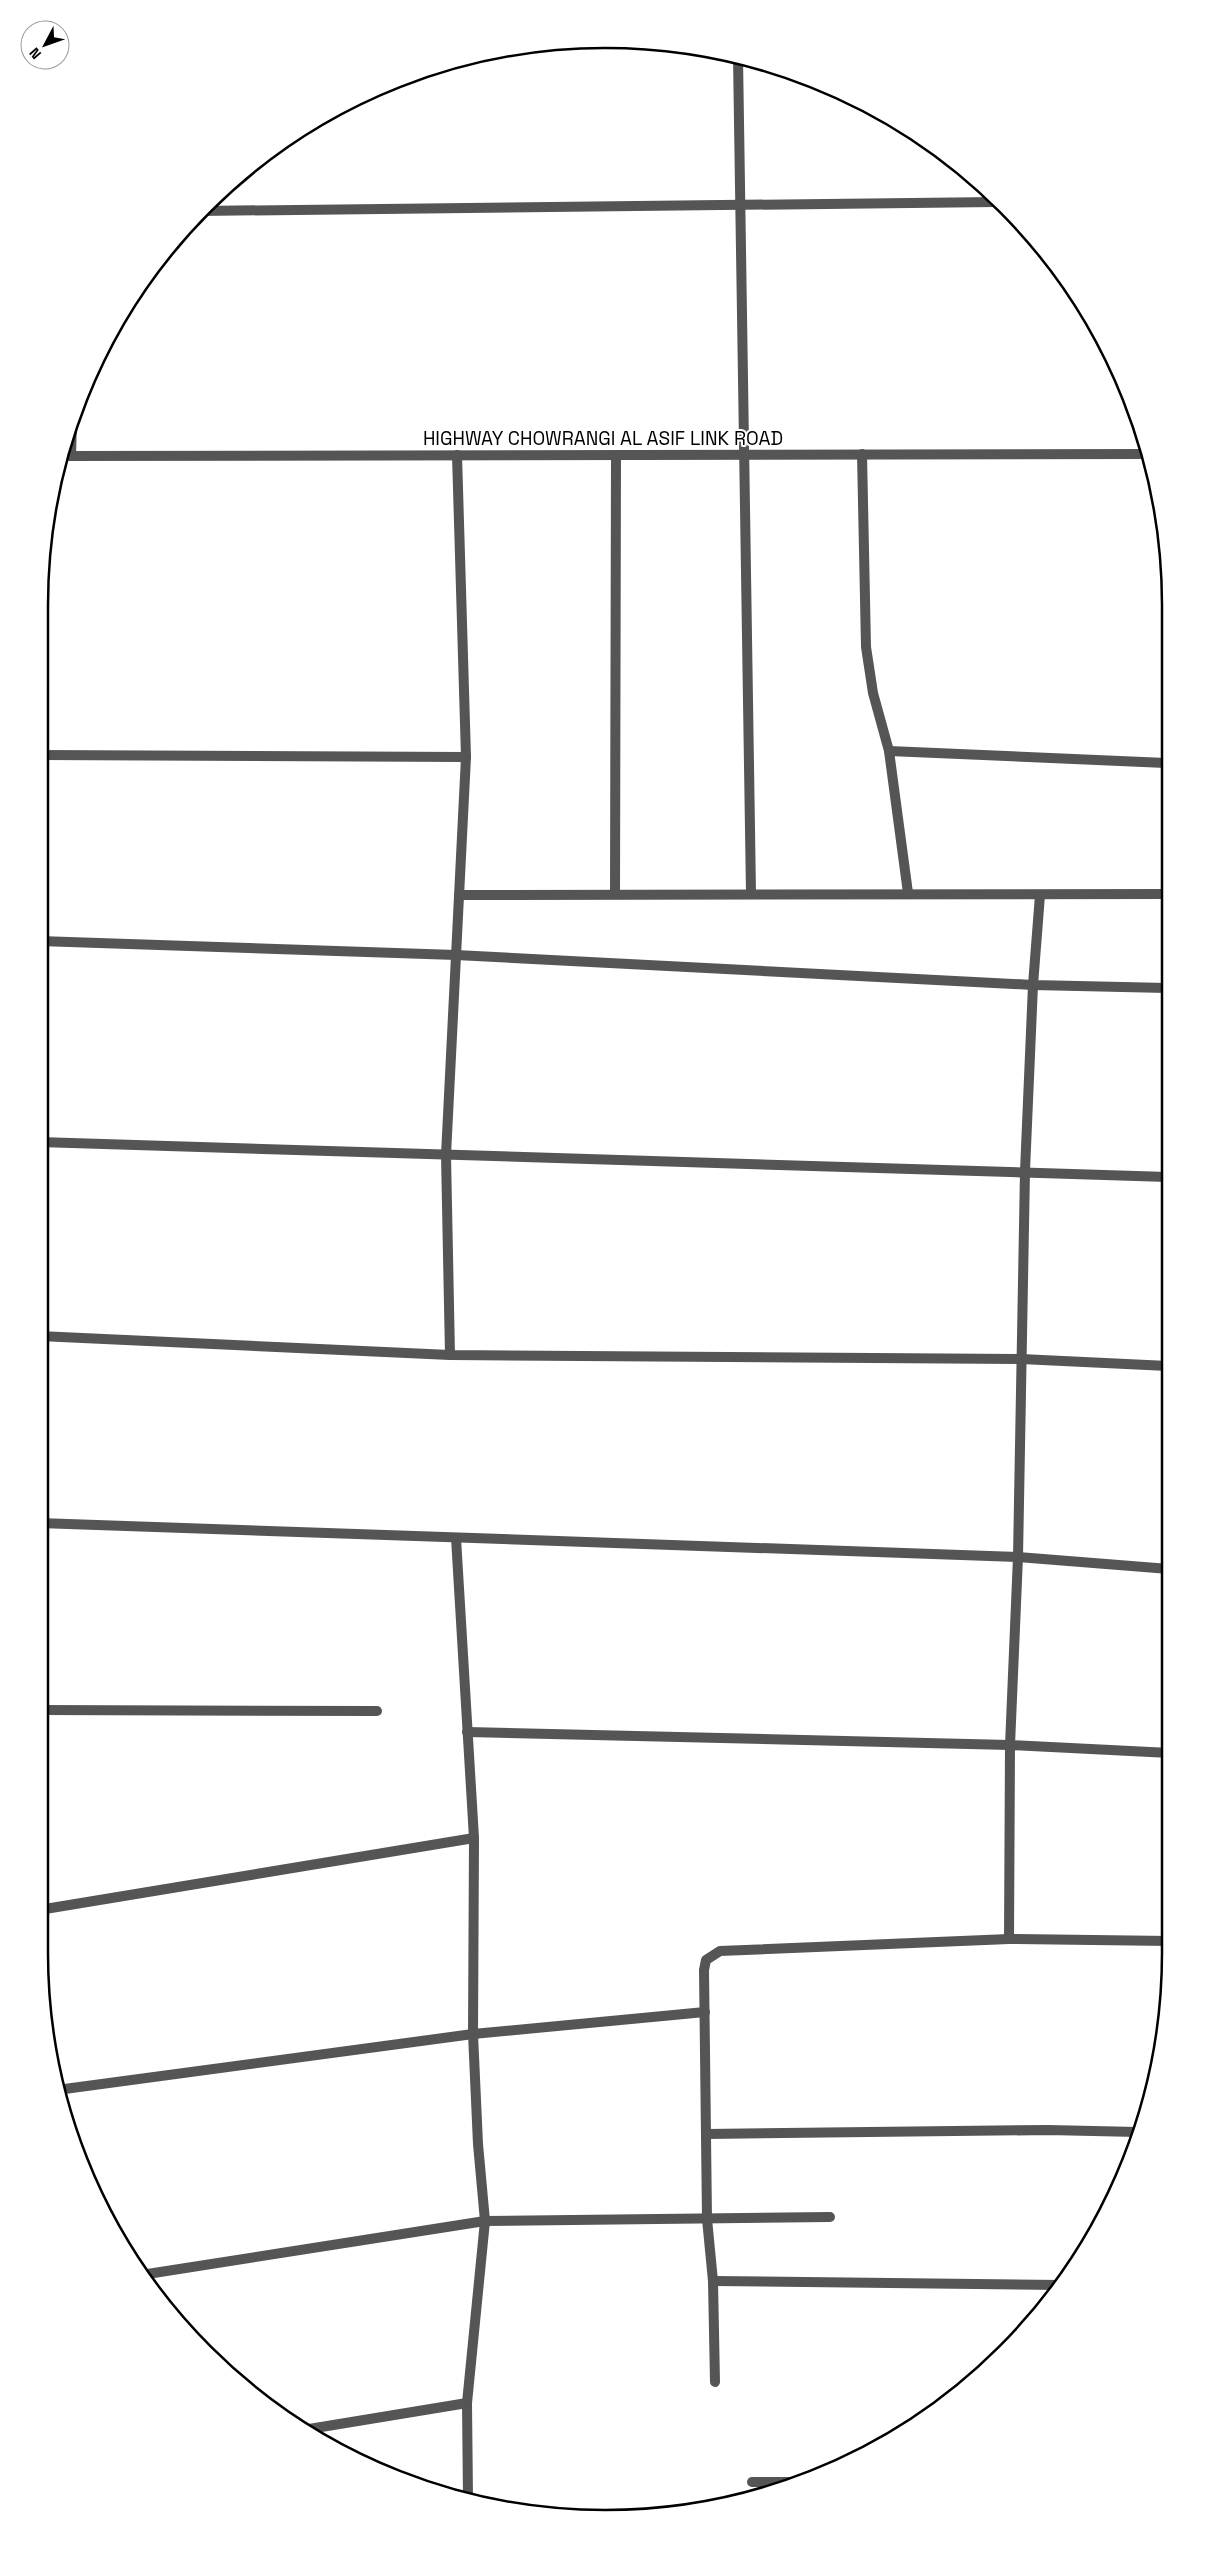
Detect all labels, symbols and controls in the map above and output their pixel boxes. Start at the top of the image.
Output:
north arrow [20,20,70,70]
text: N [25,44,45,63]
street label: HIGHWAY CHOWRANGI AL ASIF LINK ROAD [423,426,783,451]

